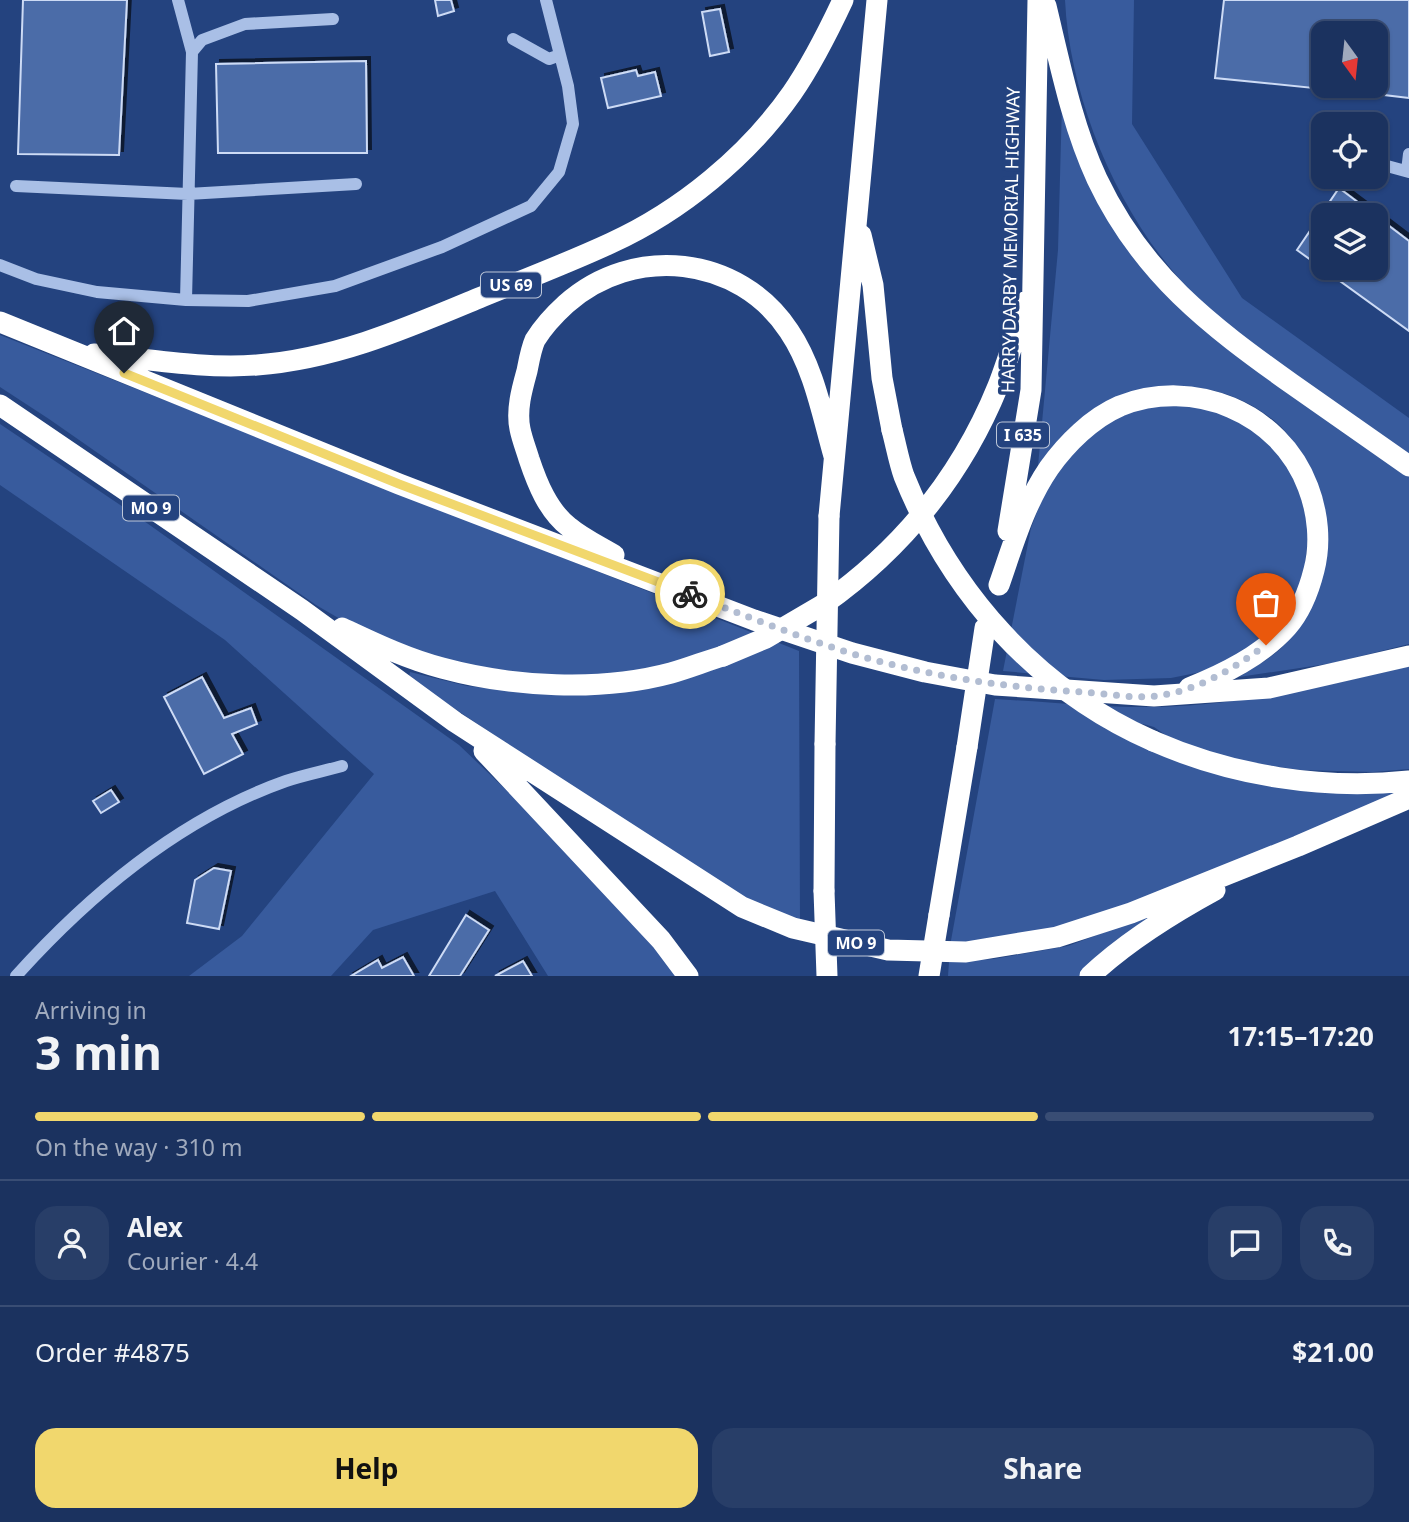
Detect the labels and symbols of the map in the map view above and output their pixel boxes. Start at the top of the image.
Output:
north arrow [1311,21,1388,98]
street label: HARRY DARBY MEMORIAL HIGHWAY [995,86,1025,393]
road number: US 69 [481,272,541,298]
pin [94,301,154,373]
road number: I 635 [997,422,1049,448]
road number: MO 9 [123,495,179,520]
courier [655,559,725,629]
pin [1236,573,1296,645]
road number: MO 9 [828,931,884,956]

